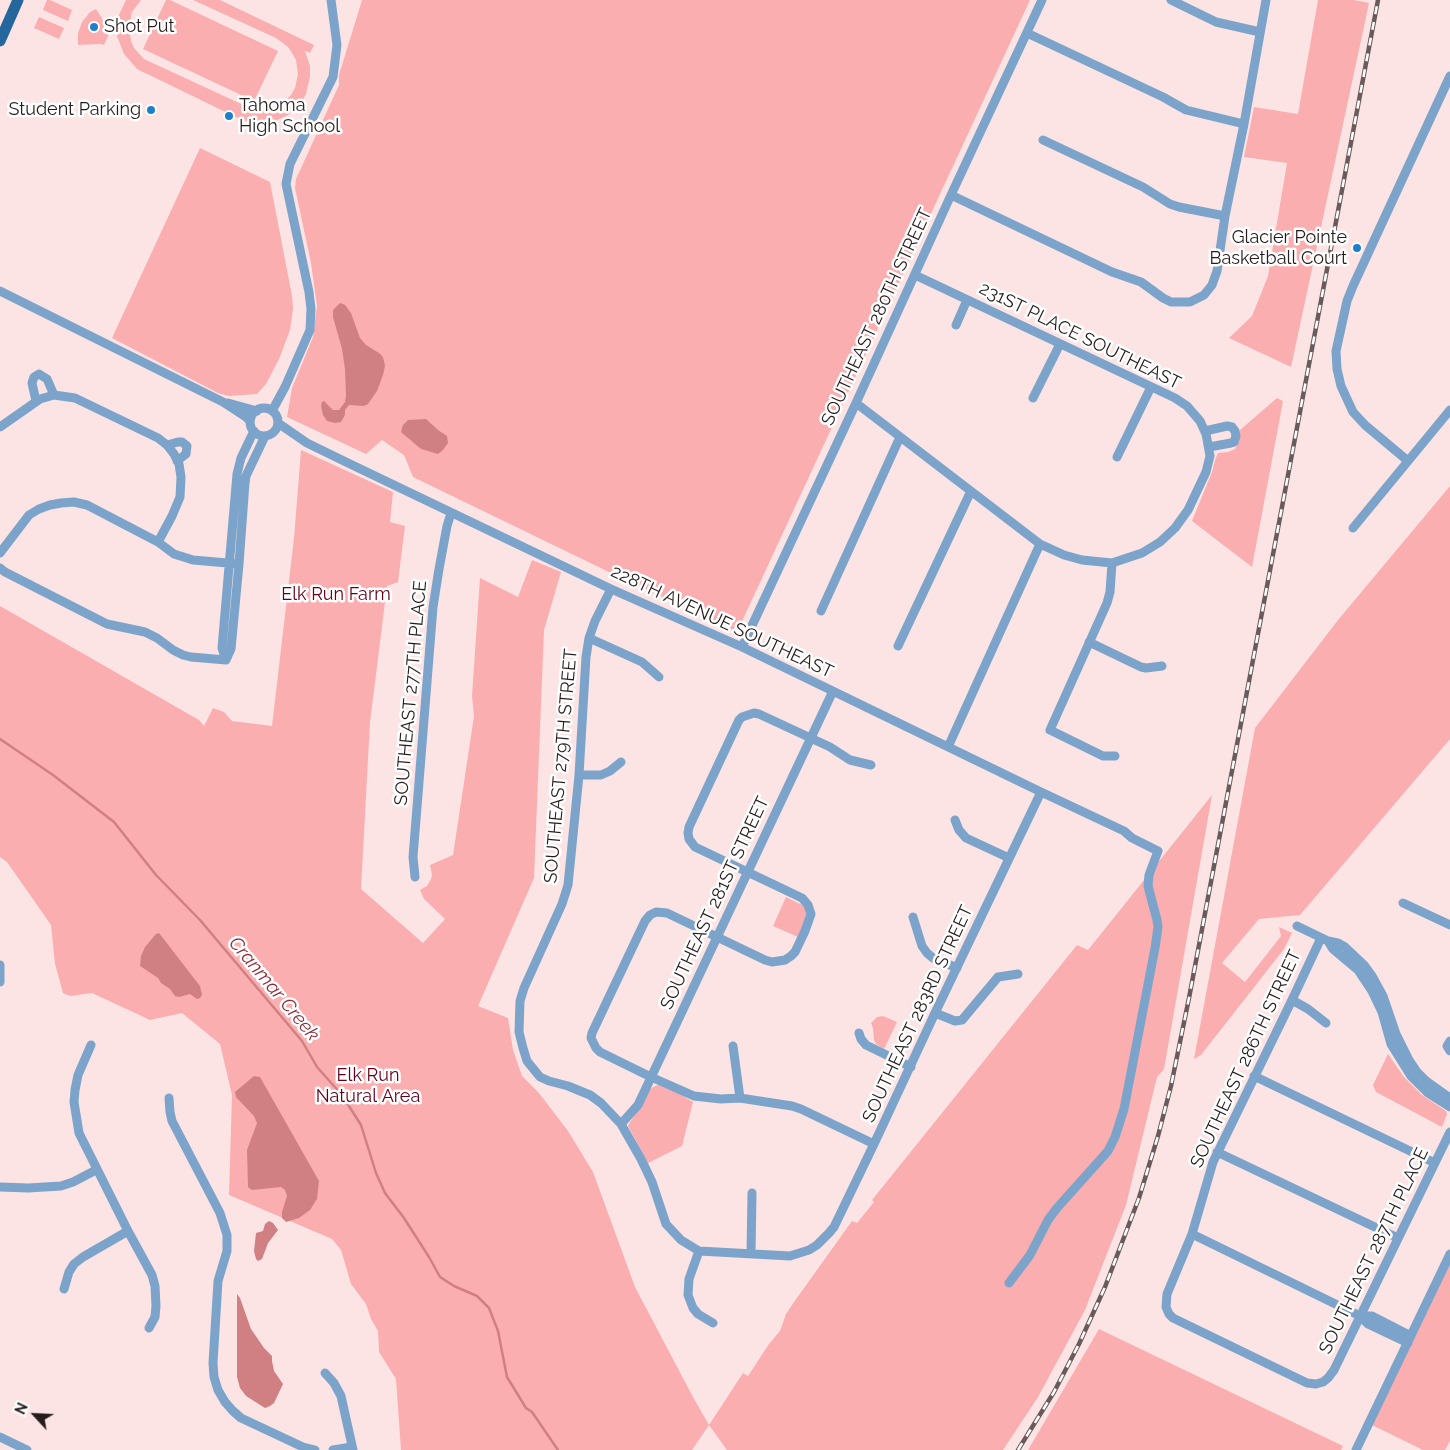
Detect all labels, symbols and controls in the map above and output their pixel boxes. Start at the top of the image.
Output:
place label: Shot Put [104,16,175,38]
marker: Shot Put [88,21,100,33]
place label: Tahoma High School [239,95,340,138]
place label: Student Parking [8,99,141,121]
marker: Student Parking [145,104,157,116]
marker: Tahoma High School [223,110,235,122]
street label: SOUTHEAST 280TH STREET [817,205,937,429]
place label: Glacier Pointe Basketball Court [1210,227,1347,270]
marker: Glacier Pointe Basketball Court [1351,242,1363,254]
street label: 231ST PLACE SOUTHEAST [976,278,1184,394]
street label: 228TH AVENUE SOUTHEAST [607,561,837,683]
street label: SOUTHEAST 277TH PLACE [390,580,432,806]
park label: Elk Run Farm [281,584,391,606]
street label: SOUTHEAST 279TH STREET [540,648,582,884]
street label: SOUTHEAST 281ST STREET [656,793,774,1013]
street label: SOUTHEAST 283RD STREET [858,902,978,1126]
water label: Cranmar Creek [224,932,324,1046]
street label: SOUTHEAST 286TH STREET [1186,947,1306,1171]
park label: Elk Run Natural Area [316,1065,420,1108]
street label: SOUTHEAST 287TH PLACE [1315,1144,1433,1358]
north arrow [10,1390,60,1440]
text: N [12,1400,31,1417]

